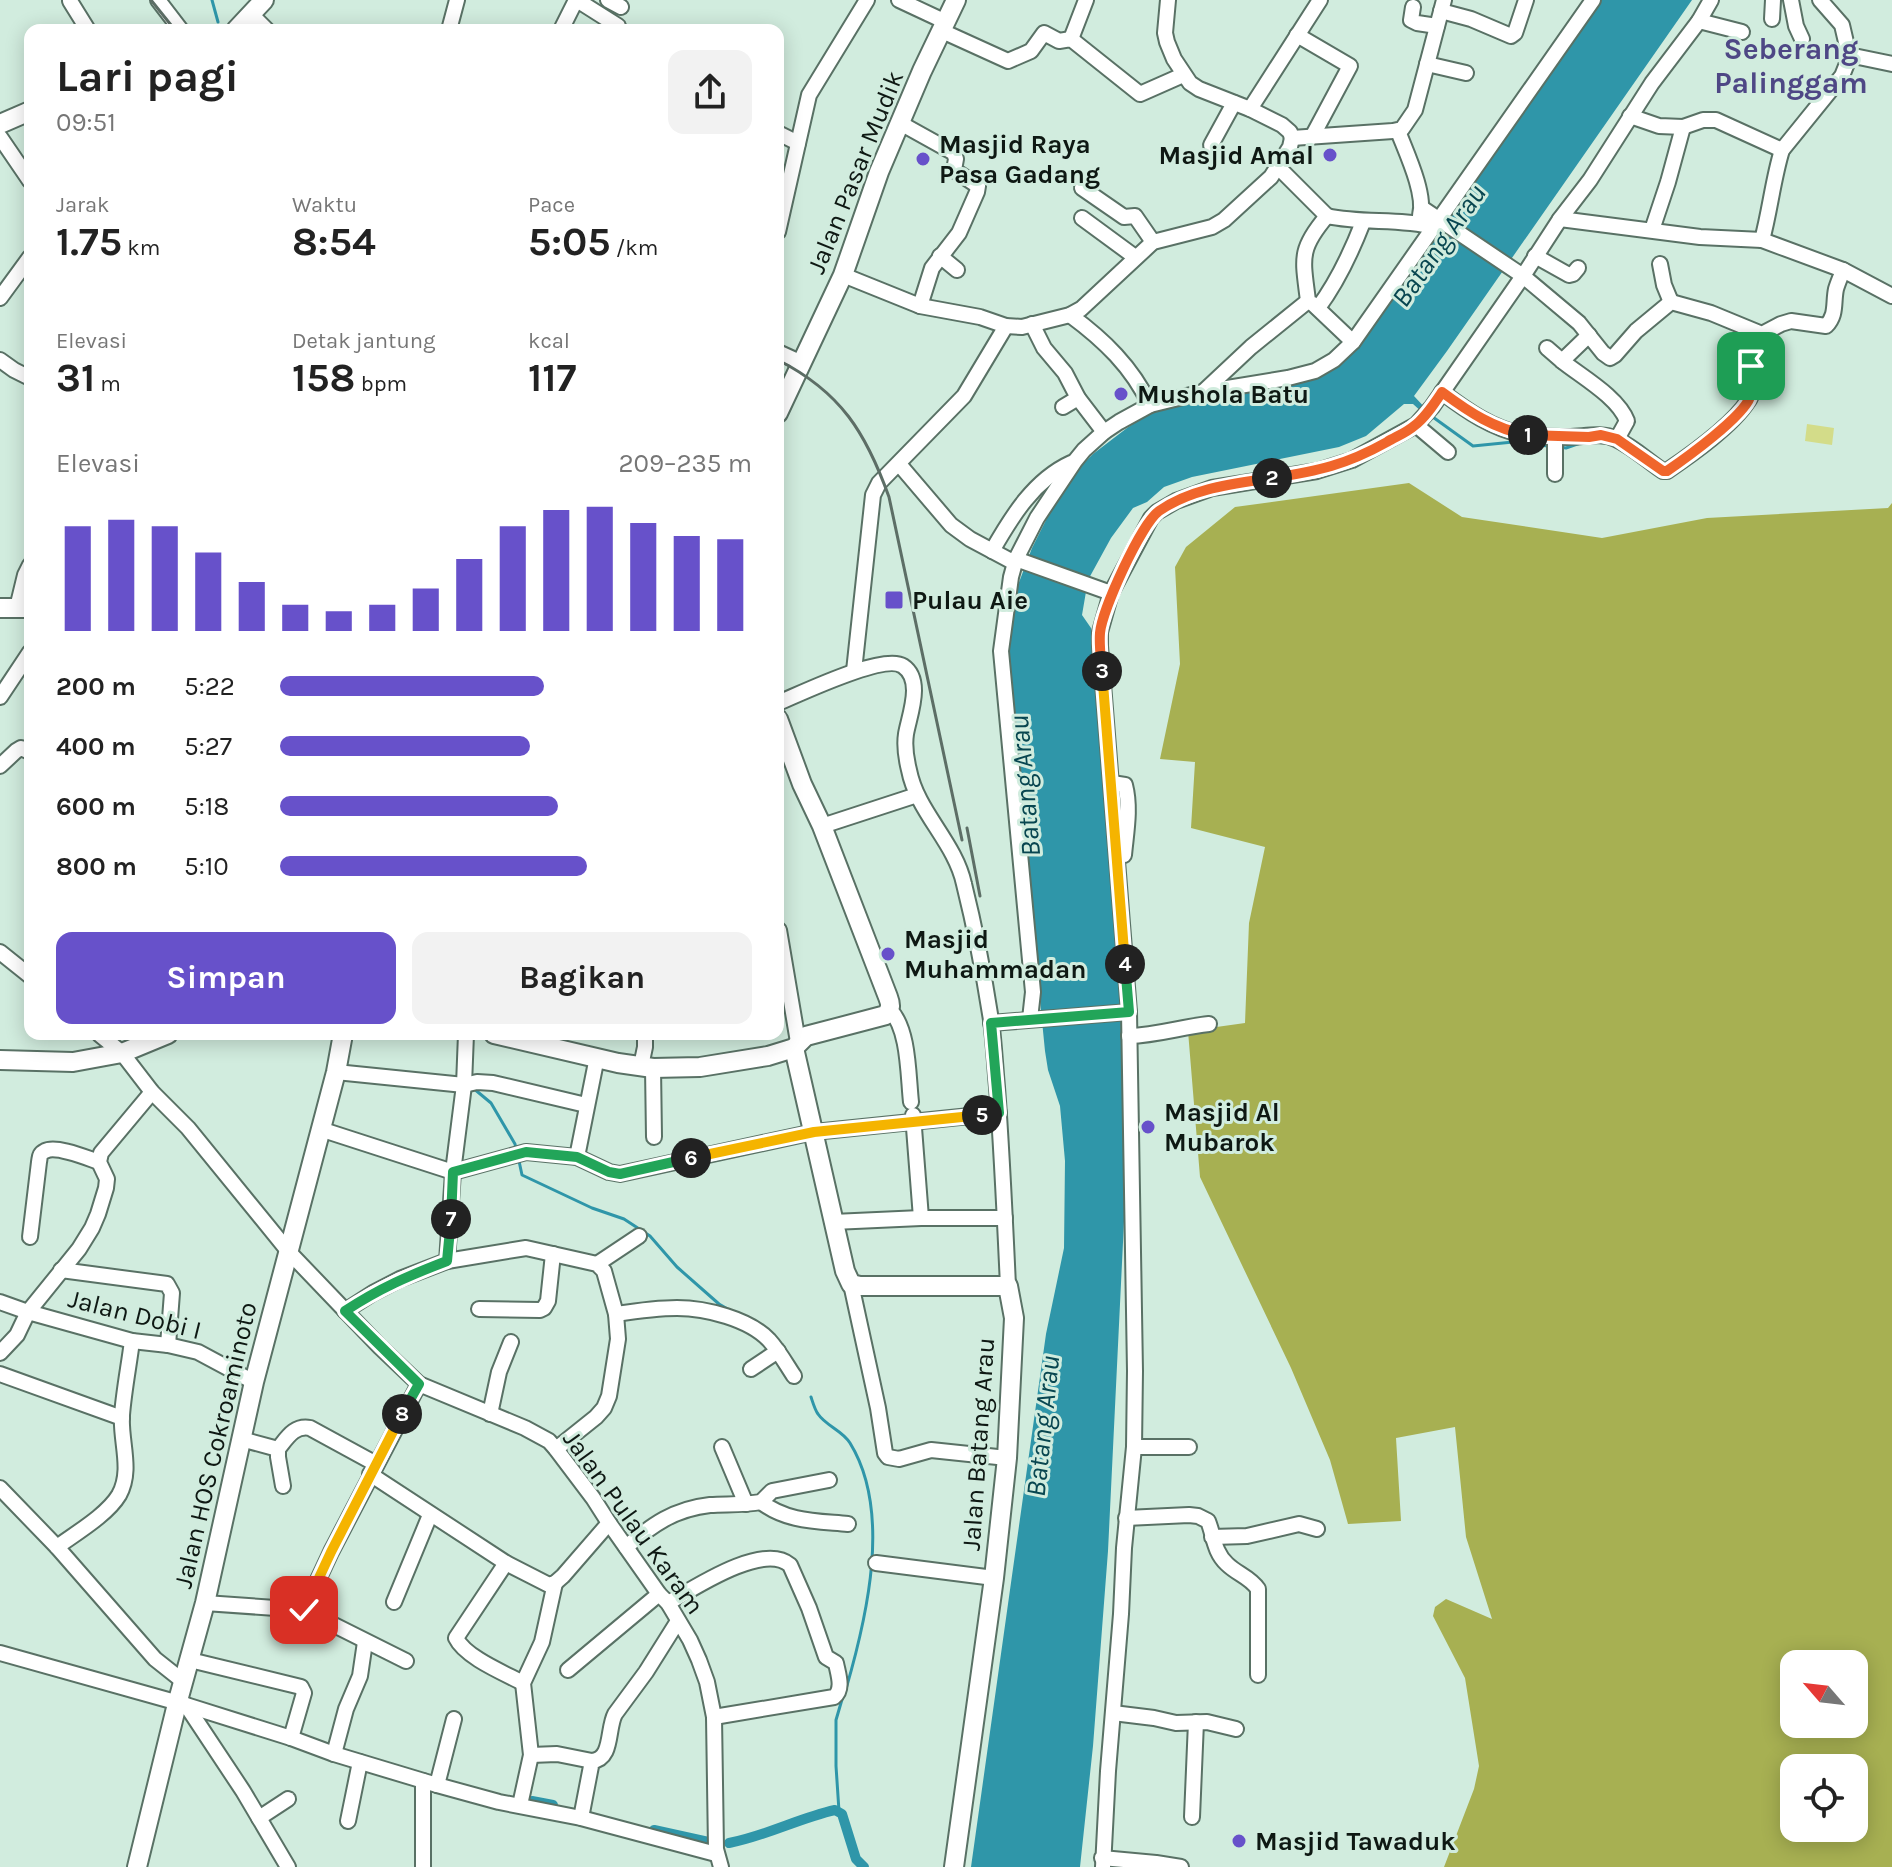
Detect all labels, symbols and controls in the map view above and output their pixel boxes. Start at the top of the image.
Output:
district label: Seberang Palinggam [1714,31,1868,101]
button: share [668,50,752,134]
text: Lari pagi [56,51,239,102]
street label: Jalan Pasar Mudik [801,66,910,278]
text: 09:51 [56,107,116,138]
place label: Masjid Raya Pasa Gadang [939,129,1100,190]
place label: Masjid Amal [1158,140,1314,171]
marker: Masjid Amal [1321,146,1339,164]
marker: Masjid Raya Pasa Gadang [914,150,932,168]
water label: Batang Arau [1384,178,1493,313]
text: Jarak [56,192,109,218]
text: Waktu [292,192,357,218]
text: Pace [528,192,575,218]
text: 1.75 [56,218,122,265]
text: 8:54 [292,218,376,265]
text: 5:05 [528,218,611,265]
text: km [122,235,160,261]
text: /km [611,235,658,261]
text: Elevasi [56,328,127,354]
text: Detak jantung [292,328,435,354]
text: kcal [528,328,570,354]
pin [1717,332,1785,400]
icon: arrive [1729,344,1773,388]
text: 31 [56,354,95,401]
text: 158 [292,354,355,401]
text: 117 [528,354,576,401]
text: m [95,371,121,397]
text: bpm [355,371,407,397]
place label: Mushola Batu [1137,379,1309,410]
marker: Mushola Batu [1112,385,1130,403]
pin: 1 [1508,415,1548,455]
text: 1 [1524,422,1532,448]
text: Elevasi [56,448,140,479]
text: 209–235 m [619,448,752,479]
pin: 2 [1252,458,1292,498]
text: 2 [1265,465,1279,491]
place label: Pulau Aie [912,585,1028,616]
marker: Pulau Aie [883,589,905,611]
pin: 3 [1082,651,1122,691]
text: 3 [1095,658,1109,684]
text: 200 m [56,671,136,702]
text: 5:22 [184,671,235,702]
water label: Batang Arau [1002,714,1047,858]
text: 400 m [56,731,136,762]
text: 5:27 [184,731,232,762]
text: 600 m [56,791,136,822]
text: 5:18 [184,791,229,822]
text: 800 m [56,851,137,882]
text: 5:10 [184,851,229,882]
place label: Masjid Muhammadan [904,924,1086,985]
button: Simpan [56,932,396,1024]
button: Bagikan [412,932,752,1024]
pin: 4 [1105,944,1145,984]
marker: Masjid Muhammadan [879,945,897,963]
text: 4 [1118,951,1132,977]
pin: 5 [962,1095,1002,1135]
place label: Masjid Al Mubarok [1164,1097,1280,1158]
text: 5 [976,1102,988,1128]
marker: Masjid Al Mubarok [1139,1118,1157,1136]
pin: 6 [671,1138,711,1178]
text: 6 [684,1145,698,1171]
pin: 7 [431,1199,471,1239]
text: 7 [446,1206,456,1232]
street label: Jalan Dobi I [65,1283,205,1346]
street label: Jalan HOS Cokroaminoto [167,1299,264,1591]
street label: Jalan Batang Arau [956,1336,1001,1552]
water label: Batang Arau [1019,1354,1066,1499]
pin: 8 [382,1394,422,1434]
text: 8 [395,1401,409,1427]
street label: Jalan Pulau Karam [556,1424,711,1620]
pin [270,1576,338,1644]
icon: check [282,1588,326,1632]
north arrow [1780,1650,1868,1738]
map controls [1780,1650,1868,1842]
button: locate [1780,1754,1868,1842]
place label: Masjid Tawaduk [1255,1826,1456,1857]
marker: Masjid Tawaduk [1230,1832,1248,1850]

